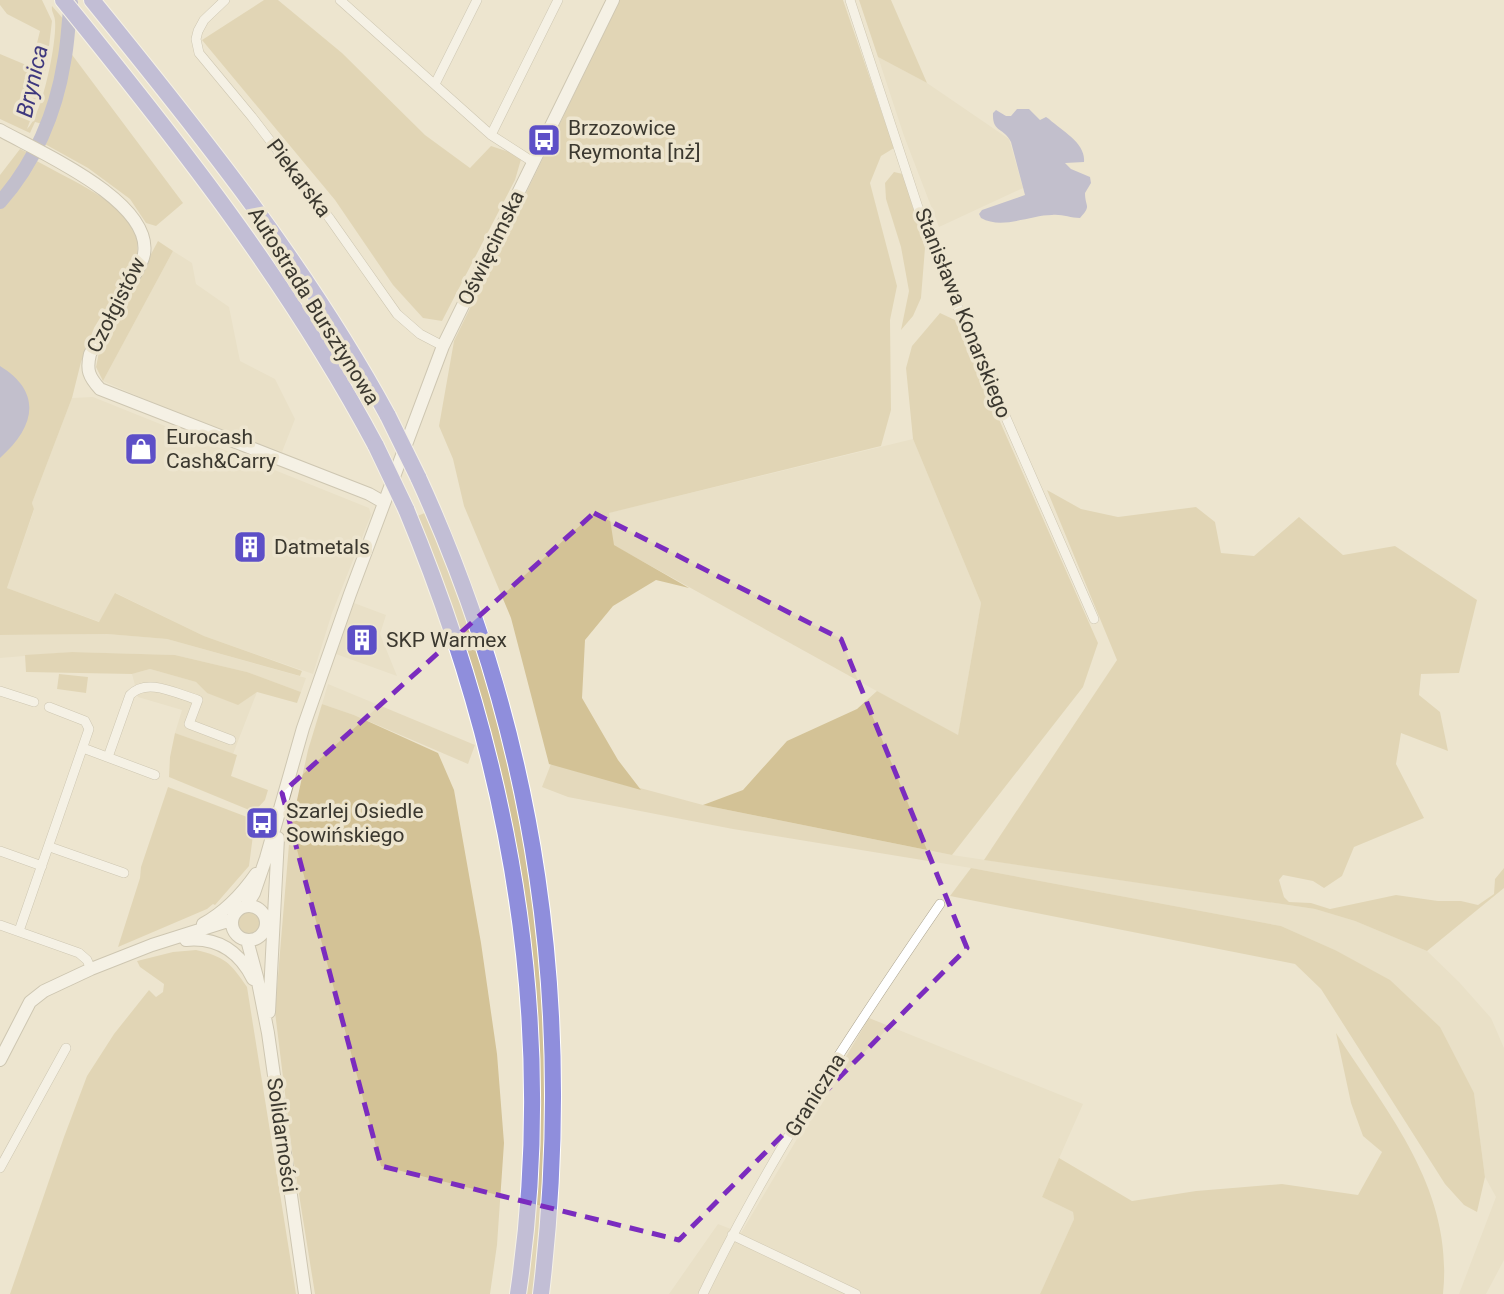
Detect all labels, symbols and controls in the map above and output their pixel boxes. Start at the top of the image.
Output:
water label: Brynica [11,42,54,120]
place label: Brzozowice Reymonta [nż] [568,116,701,164]
bus stop icon: Brzozowice Reymonta [nż] [525,121,563,159]
street label: Piekarska [262,134,336,222]
street label: Oświęcimska [453,187,529,309]
street label: Autostrada Bursztynowa [243,203,385,409]
street label: Stanisława Konarskiego [910,205,1016,422]
street label: Czołgistów [82,253,150,357]
place label: Eurocash Cash&Carry [166,425,276,473]
shop icon: Eurocash Cash&Carry [122,430,160,468]
building icon: Datmetals [231,528,269,566]
place label: Datmetals [274,535,370,559]
building icon: SKP Warmex [343,621,381,659]
place label: SKP Warmex [386,628,507,652]
place label: Szarlej Osiedle Sowińskiego [286,799,424,847]
bus stop icon: Szarlej Osiedle Sowińskiego [243,804,281,842]
street label: Graniczna [780,1049,850,1141]
street label: Solidarności [262,1076,302,1194]

